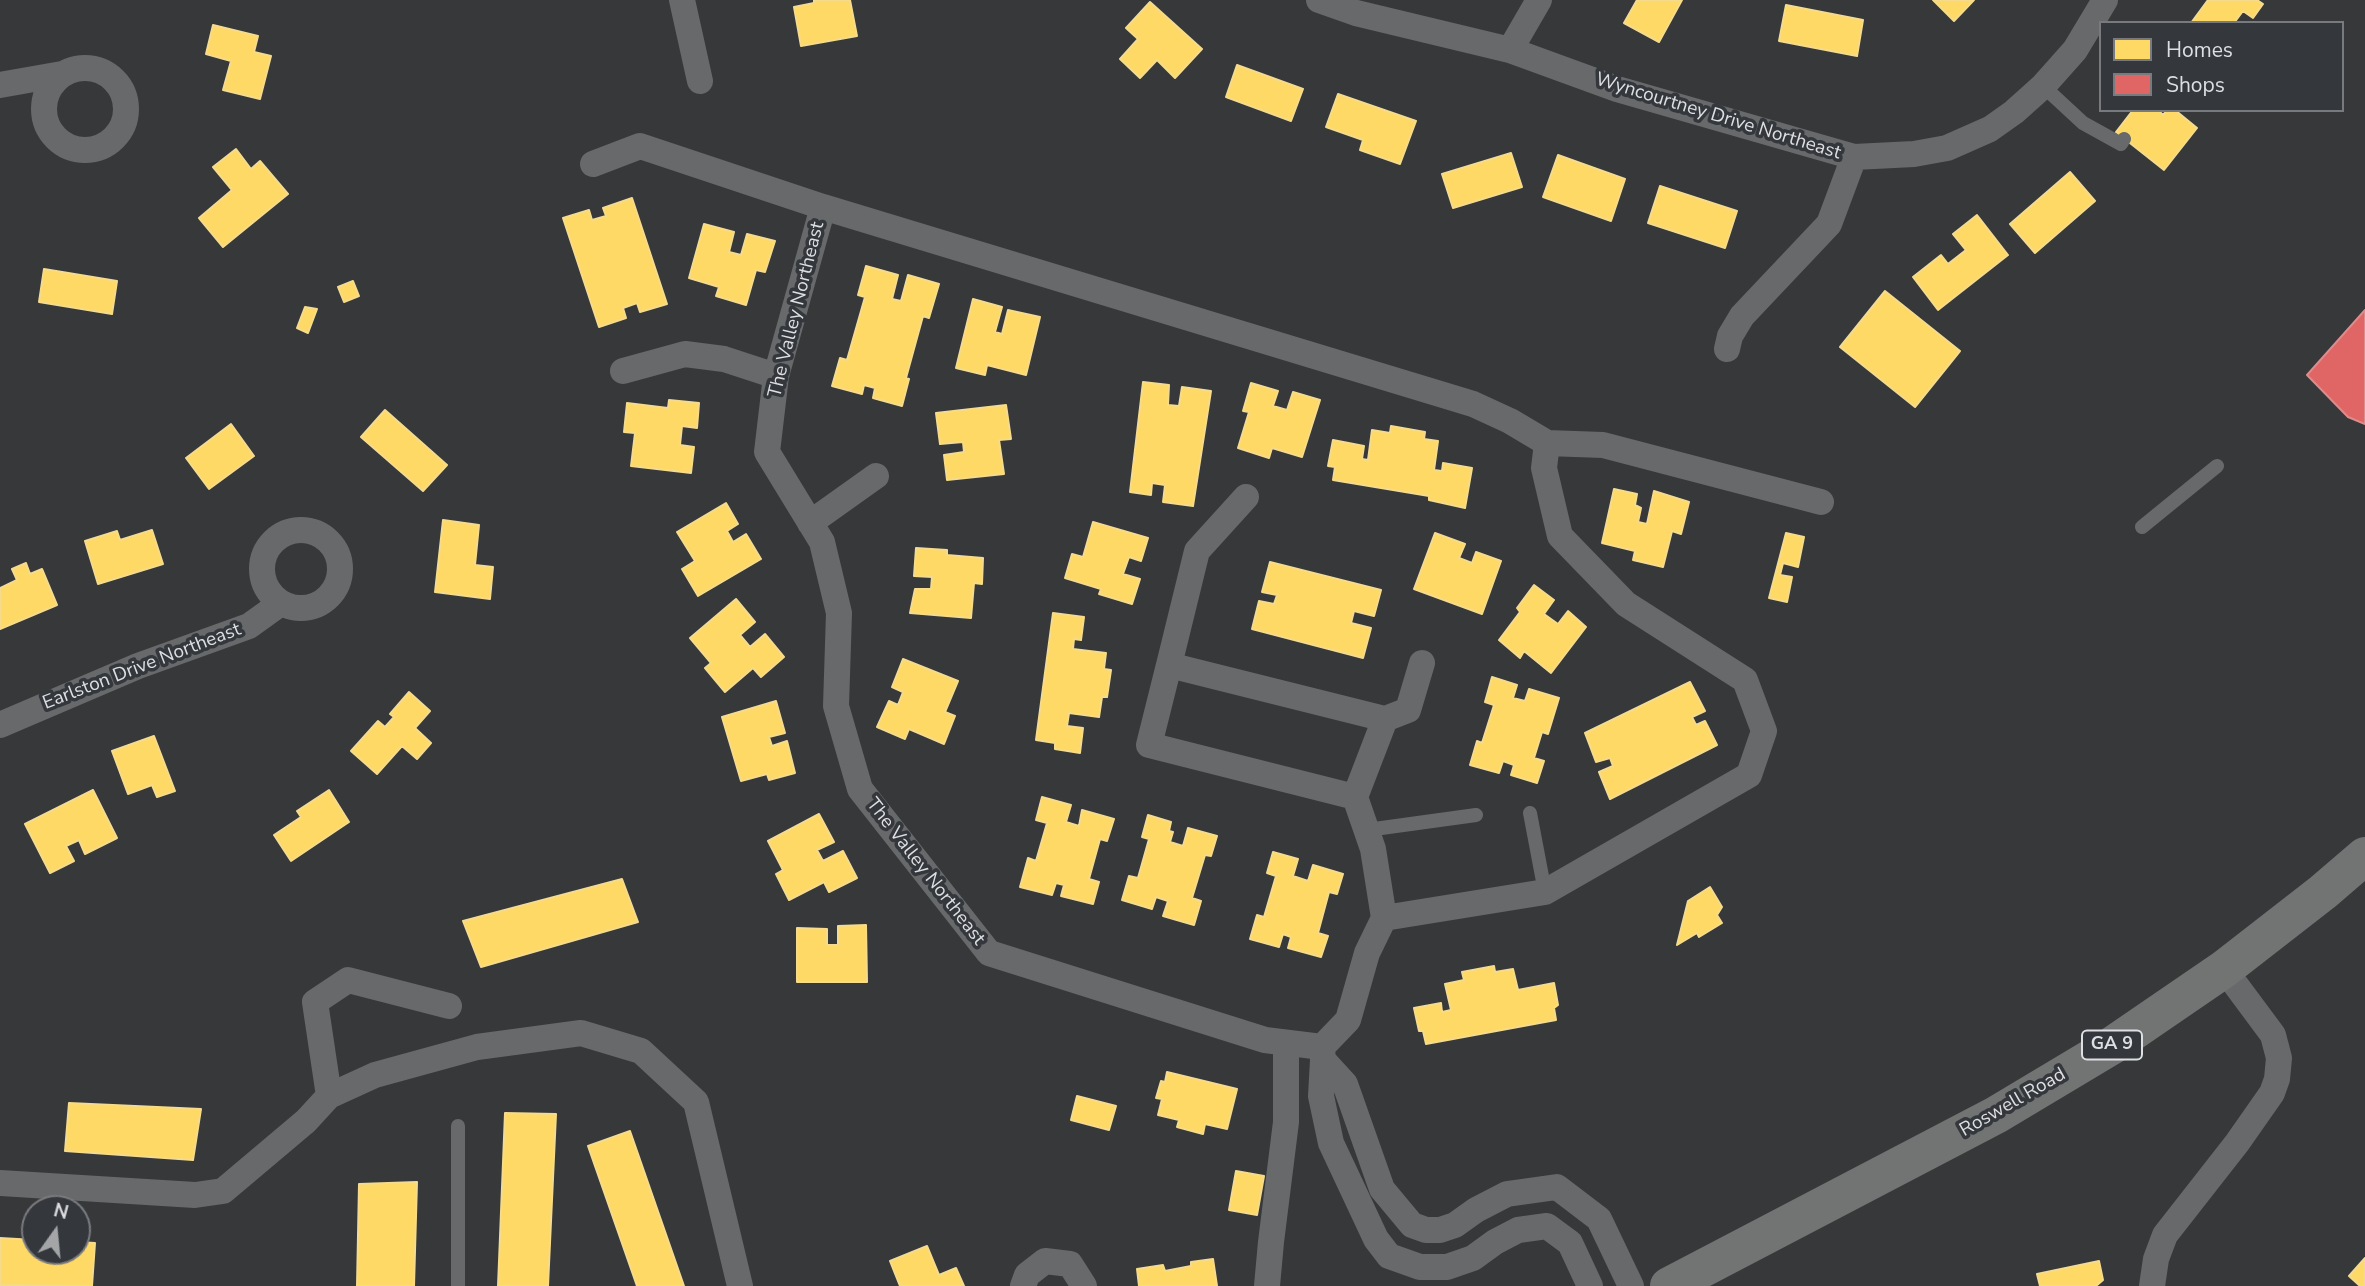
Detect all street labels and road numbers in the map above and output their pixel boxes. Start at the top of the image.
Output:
street label: Wyncourtney Drive Northeast [1593,69,1843,165]
street label: The Valley Northeast [764,220,830,400]
street label: Earlston Drive Northeast [40,619,244,715]
street label: The Valley Northeast [861,794,989,950]
road number: GA 9 [2082,1030,2142,1060]
street label: Roswell Road [1956,1064,2070,1142]

